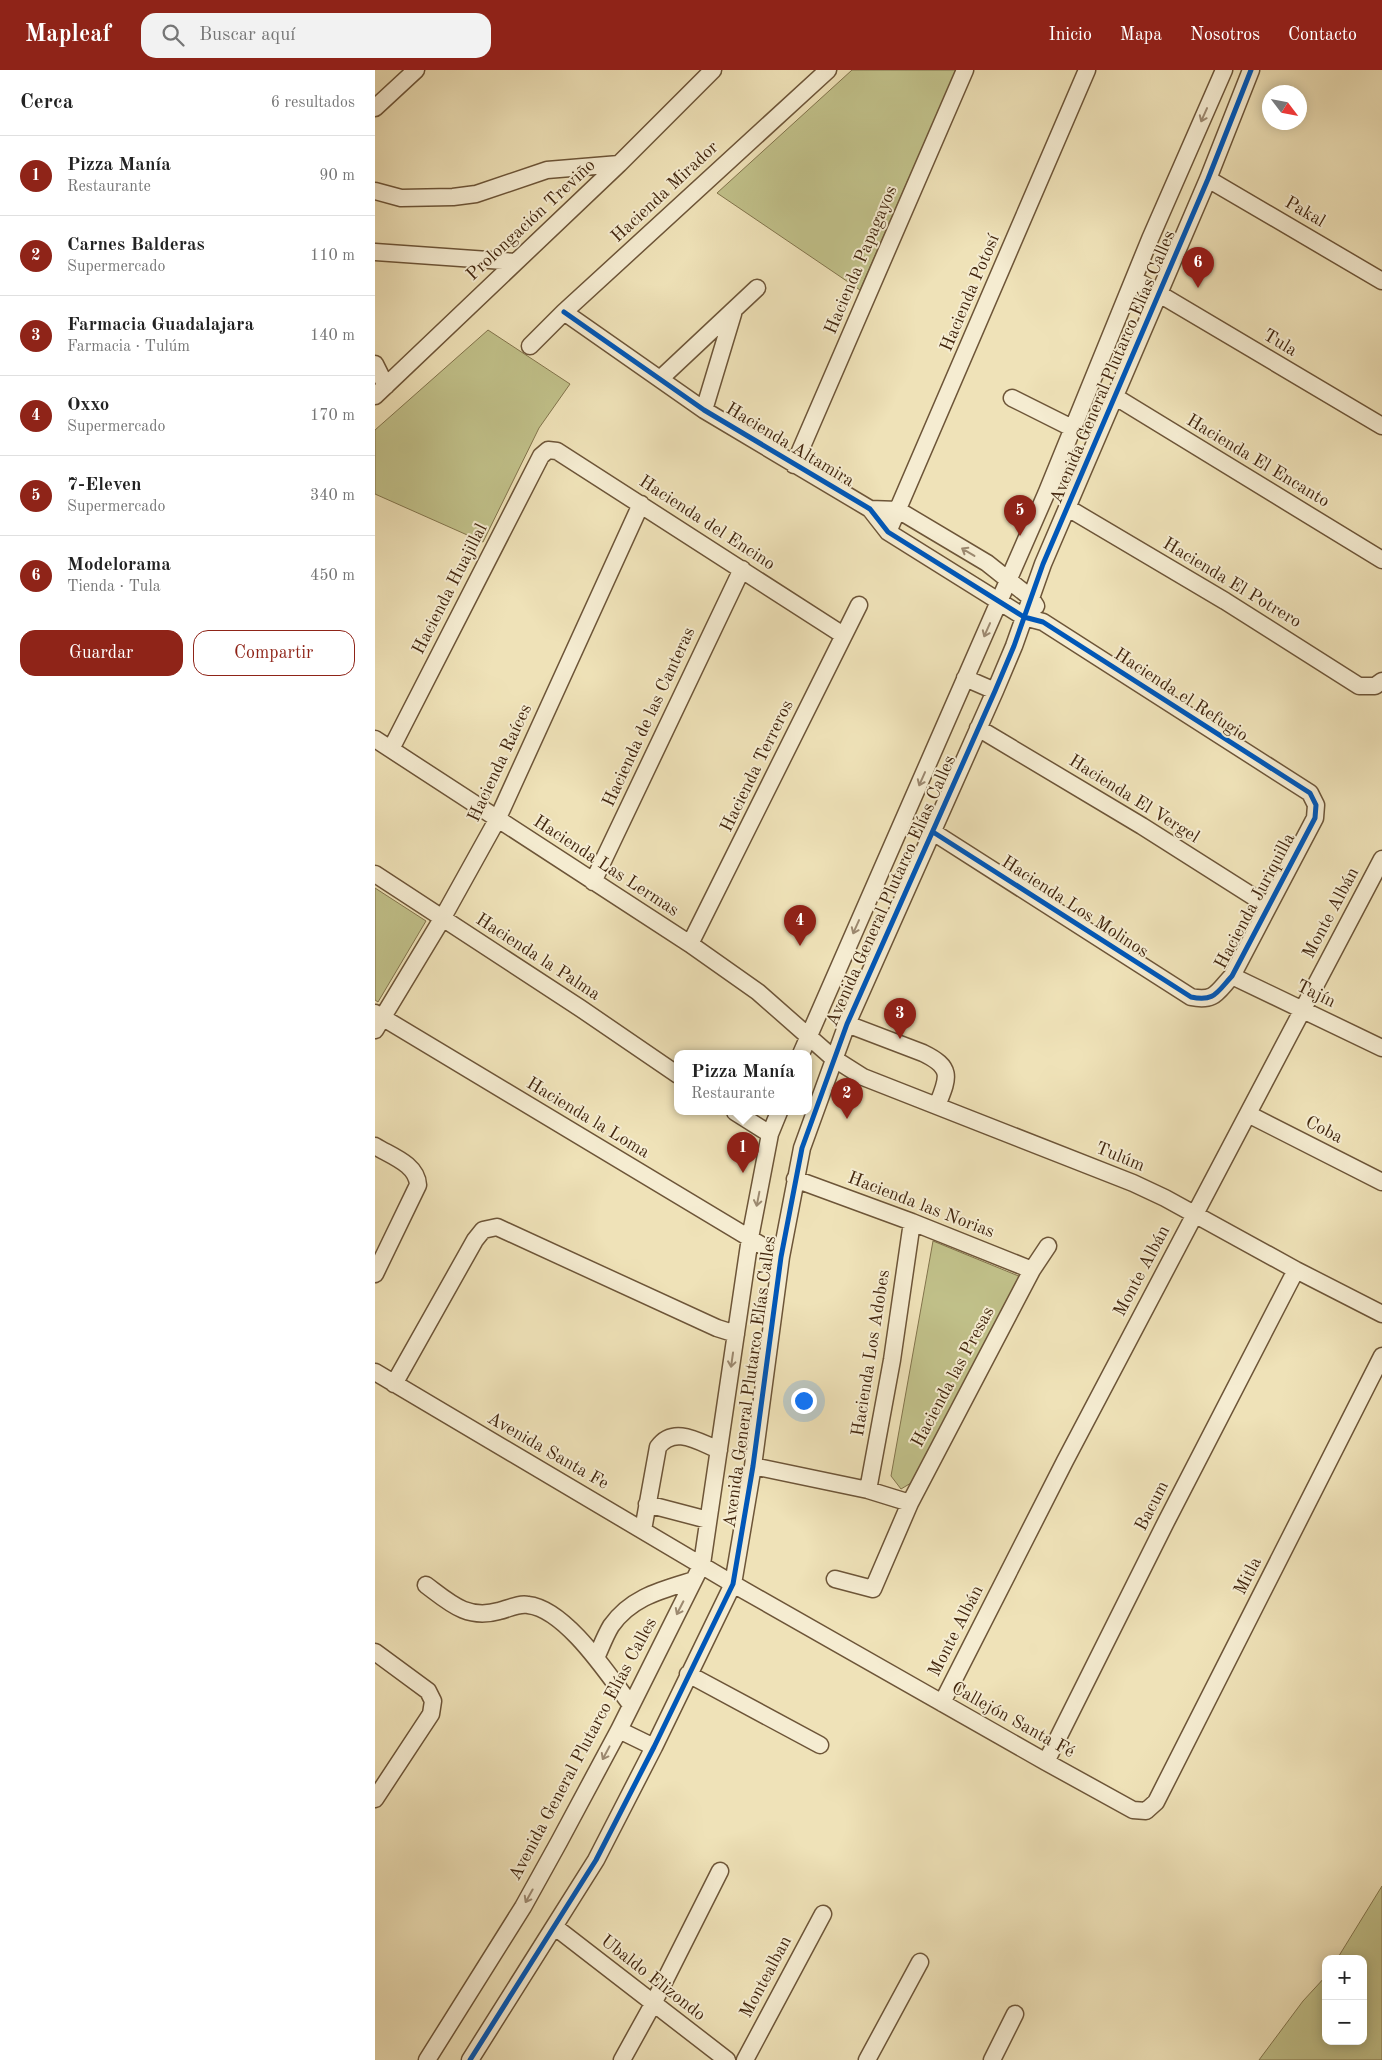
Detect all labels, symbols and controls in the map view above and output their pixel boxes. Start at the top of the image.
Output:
search box [141,13,491,58]
icon: search [159,21,187,49]
text: Mapleaf [25,23,111,47]
text: Buscar aquí [199,26,295,45]
text: Inicio [1049,26,1092,44]
text: Mapa [1120,26,1162,44]
text: Nosotros [1190,26,1260,44]
text: Contacto [1288,26,1357,44]
north arrow [1262,85,1307,130]
text: Cerca [20,92,73,113]
text: 6 resultados [271,95,355,111]
one-way arrow [1199,107,1209,122]
street label: Hacienda Mirador [608,138,722,246]
text: Pizza Manía [67,156,171,175]
street label: Prolongación Treviño [463,156,599,284]
text: 1 [31,168,41,184]
text: 90 m [319,168,355,184]
text: Restaurante [67,179,151,195]
street label: Hacienda Papagayos [822,183,900,337]
street label: Pakal [1282,193,1328,231]
street label: Avenida General Plutarco Elías Calles [1047,228,1179,506]
street label: Hacienda Potosí [937,232,1003,354]
text: Carnes Balderas [67,236,205,255]
pin: 6 [1182,247,1214,288]
text: 2 [31,248,41,264]
text: 110 m [310,248,355,264]
text: Supermercado [67,259,165,275]
text: Farmacia Guadalajara [67,316,254,335]
street label: Tula [1260,326,1300,360]
text: 3 [31,328,41,344]
text: 140 m [310,328,355,344]
text: Farmacia · Tulúm [67,339,190,355]
text: Oxxo [67,396,109,415]
street label: Hacienda Altamira [723,400,857,490]
text: 4 [31,408,41,424]
text: 170 m [310,408,355,424]
street label: Hacienda El Encanto [1183,411,1333,511]
text: Supermercado [67,419,165,435]
street label: Hacienda del Encino [636,472,778,574]
text: 7-Eleven [67,476,142,495]
text: 5 [31,488,41,504]
text: 340 m [310,488,355,504]
pin: 5 [1004,495,1036,536]
text: Supermercado [67,499,165,515]
street label: Hacienda Huajillal [409,521,491,657]
street label: Hacienda El Potrero [1160,535,1304,631]
one-way arrow [961,546,975,557]
text: Modelorama [67,556,171,575]
text: 6 [31,568,41,584]
text: 450 m [310,568,355,584]
text: Tienda · Tula [67,579,161,595]
one-way arrow [982,622,992,637]
street label: Hacienda de las Canteras [599,624,699,810]
button: Guardar [20,630,183,676]
button: Compartir [193,630,355,676]
street label: Hacienda el Refugio [1111,645,1251,745]
street label: Hacienda Terreros [717,697,797,835]
street label: Hacienda Raíces [465,701,535,825]
street label: Hacienda El Vergel [1066,752,1203,846]
street label: Avenida General Plutarco Elías Calles [823,753,959,1029]
one-way arrow [917,771,927,786]
street label: Hacienda Las Lermas [530,812,682,920]
street label: Hacienda Juriquilla [1212,830,1298,972]
street label: Hacienda Los Molinos [998,853,1152,961]
street label: Monte Albán [1300,864,1363,961]
pin: 4 [784,905,816,946]
street label: Hacienda la Palma [473,910,603,1004]
one-way arrow [851,919,860,934]
street label: Tajín [1294,977,1339,1011]
pin: 3 [884,998,916,1039]
popup [674,1050,812,1115]
text: Pizza Manía [691,1063,795,1082]
street label: Hacienda la Loma [523,1074,653,1162]
pin: 2 [831,1078,863,1119]
text: Restaurante [691,1086,775,1102]
street label: Coba [1302,1113,1346,1147]
pin: 1 [727,1132,759,1173]
street label: Tulúm [1093,1139,1147,1175]
street label: Hacienda las Norias [845,1169,997,1241]
one-way arrow [752,1191,762,1207]
street label: Monte Albán [1111,1222,1174,1319]
street label: Avenida General Plutarco Elías Calles [721,1235,779,1529]
street label: Hacienda Los Adobes [849,1268,893,1438]
street label: Hacienda las Presas [908,1304,998,1450]
one-way arrow [727,1351,737,1367]
your location [791,1388,817,1414]
street label: Avenida Santa Fe [484,1409,612,1493]
street label: Bacum [1132,1478,1172,1534]
street label: Mitla [1231,1554,1265,1598]
street label: Monte Albán [925,1582,987,1680]
one-way arrow [675,1600,684,1615]
street label: Avenida General Plutarco Elías Calles [506,1615,660,1883]
street label: Callejón Santa Fé [948,1679,1078,1761]
one-way arrow [601,1745,611,1760]
one-way arrow [524,1888,534,1903]
street label: Ubaldo Elizondo [597,1932,709,2024]
street label: Montealban [737,1933,795,2021]
map controls [1322,1955,1367,2045]
button: + [1322,1955,1367,2000]
button: − [1322,2000,1367,2045]

